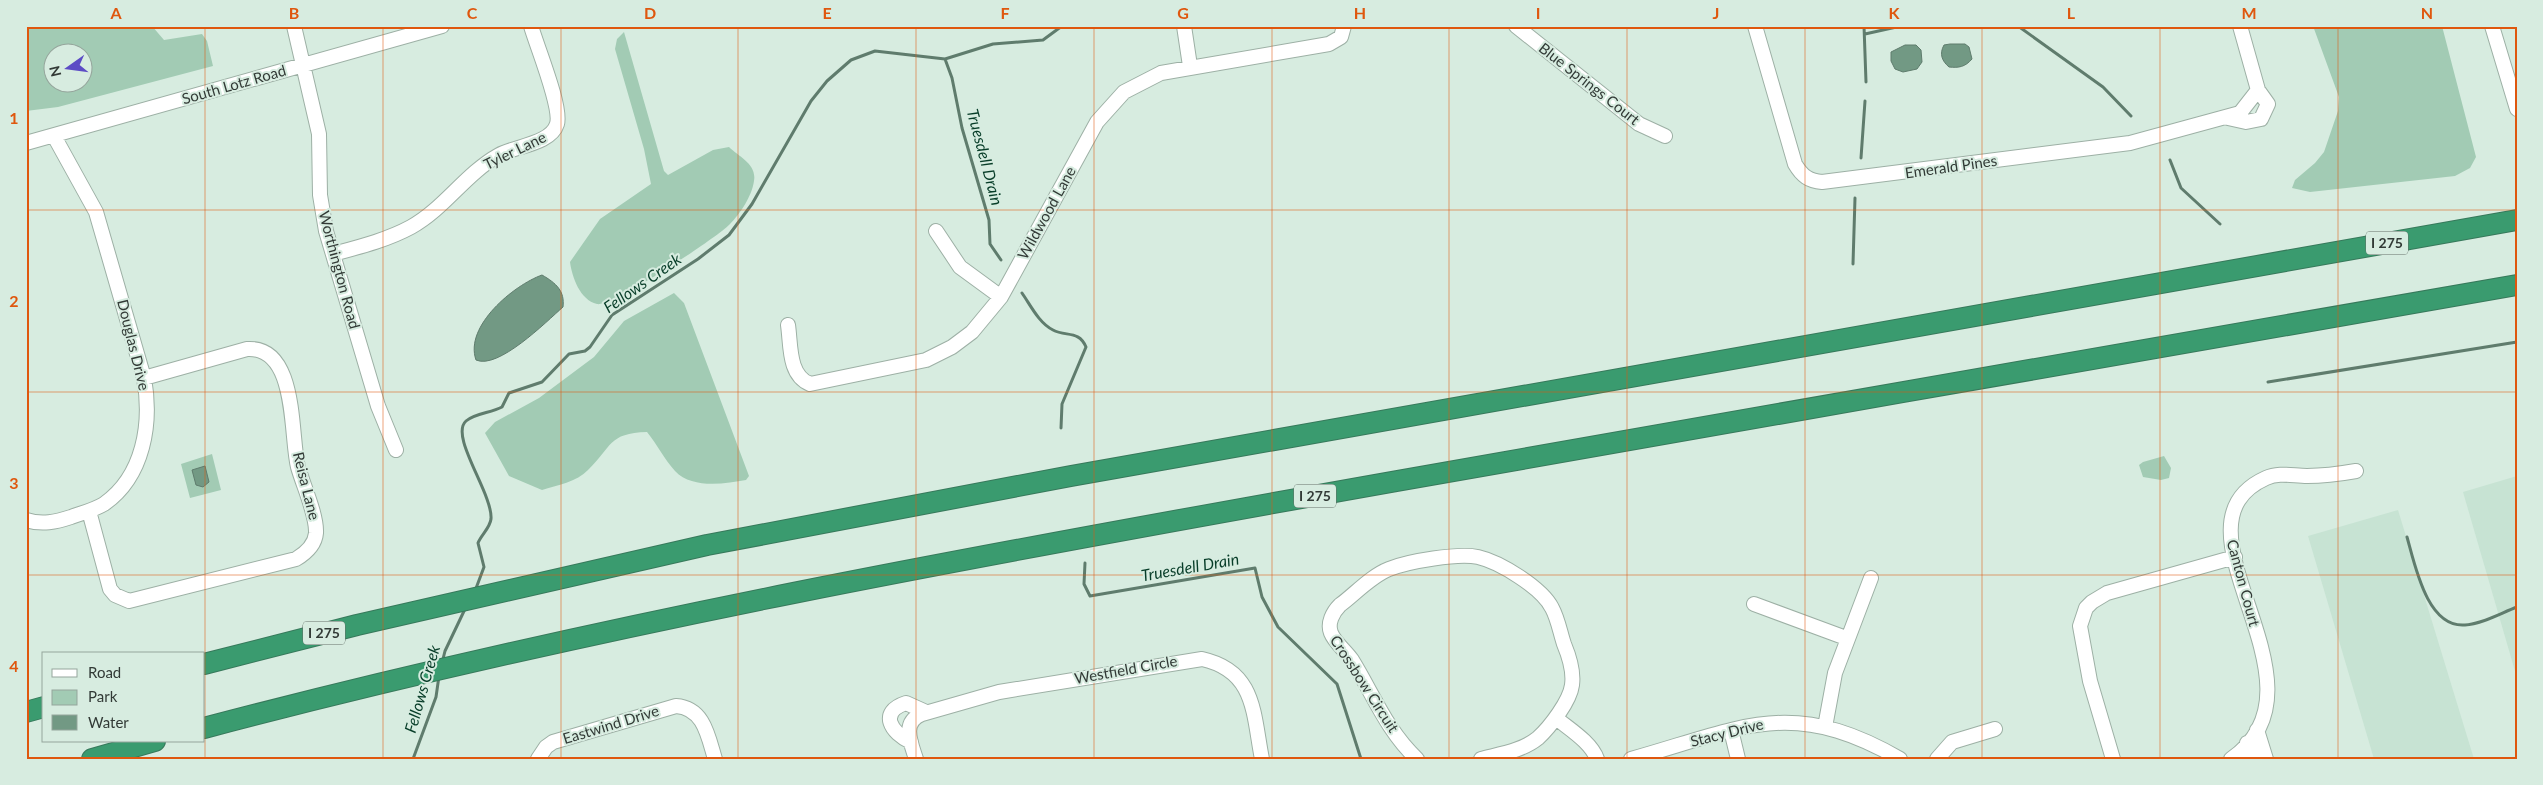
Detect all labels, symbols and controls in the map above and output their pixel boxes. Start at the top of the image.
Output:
text: A [109,3,122,22]
text: B [289,3,299,22]
text: C [467,3,478,22]
text: D [644,3,656,22]
text: E [822,3,832,22]
text: F [1000,3,1010,22]
text: G [1177,3,1189,22]
text: H [1354,3,1366,22]
text: I [1536,3,1540,22]
text: J [1713,3,1719,22]
text: K [1889,3,1901,22]
text: L [2067,3,2076,22]
text: M [2241,3,2257,22]
text: N [2421,3,2433,22]
street label: Blue Springs Court [1536,38,1644,128]
north arrow [42,42,92,92]
street label: South Lotz Road [180,61,288,107]
text: N [45,64,64,79]
water label: Truesdell Drain [964,107,1007,207]
text: 1 [9,108,19,127]
street label: Tyler Lane [480,127,549,173]
street label: Emerald Pines [1904,151,1998,181]
street label: Wildwood Lane [1013,163,1079,262]
street label: Worthington Road [316,209,364,331]
road number: I 275 [2366,232,2408,254]
water label: Fellows Creek [599,249,685,316]
text: 2 [9,291,19,310]
street label: Douglas Drive [114,297,154,392]
street label: Reisa Lane [290,450,324,522]
text: 3 [9,473,19,492]
road number: I 275 [1294,484,1336,508]
street label: Canton Court [2224,537,2264,629]
water label: Truesdell Drain [1140,549,1240,584]
road number: I 275 [303,622,345,644]
street label: Crossbow Circuit [1327,632,1403,736]
water label: Fellows Creek [400,642,443,735]
street label: Westfield Circle [1073,651,1179,687]
legend [42,652,205,742]
text: 4 [9,656,19,675]
text: Road [88,663,121,681]
text: Park [88,687,118,705]
street label: Eastwind Drive [560,701,661,747]
text: Water [88,713,129,731]
street label: Stacy Drive [1688,714,1765,750]

